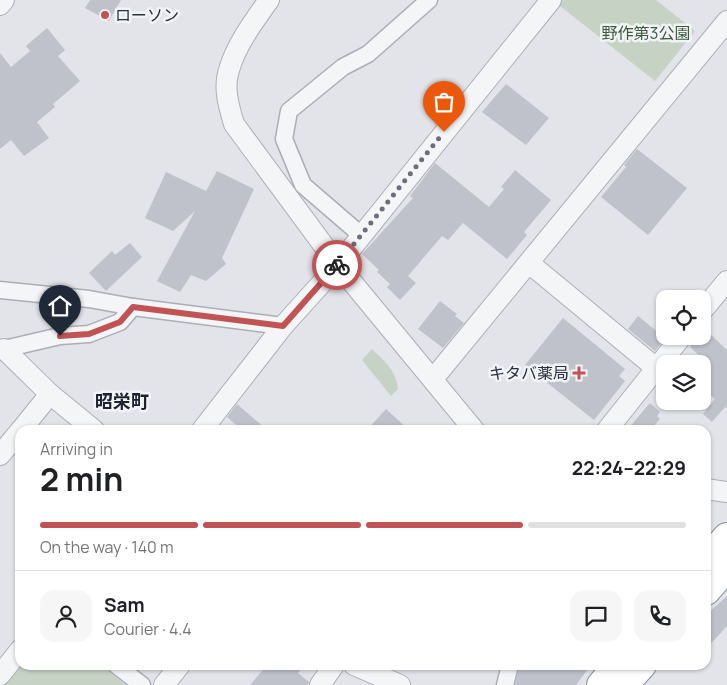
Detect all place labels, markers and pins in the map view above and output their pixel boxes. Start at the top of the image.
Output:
place label: ローソン [115,4,179,26]
marker: ローソン [99,9,111,21]
pin [423,81,465,132]
pin [39,285,81,336]
place label: キタバ薬局 [489,362,569,384]
marker: キタバ薬局 [573,367,585,379]

